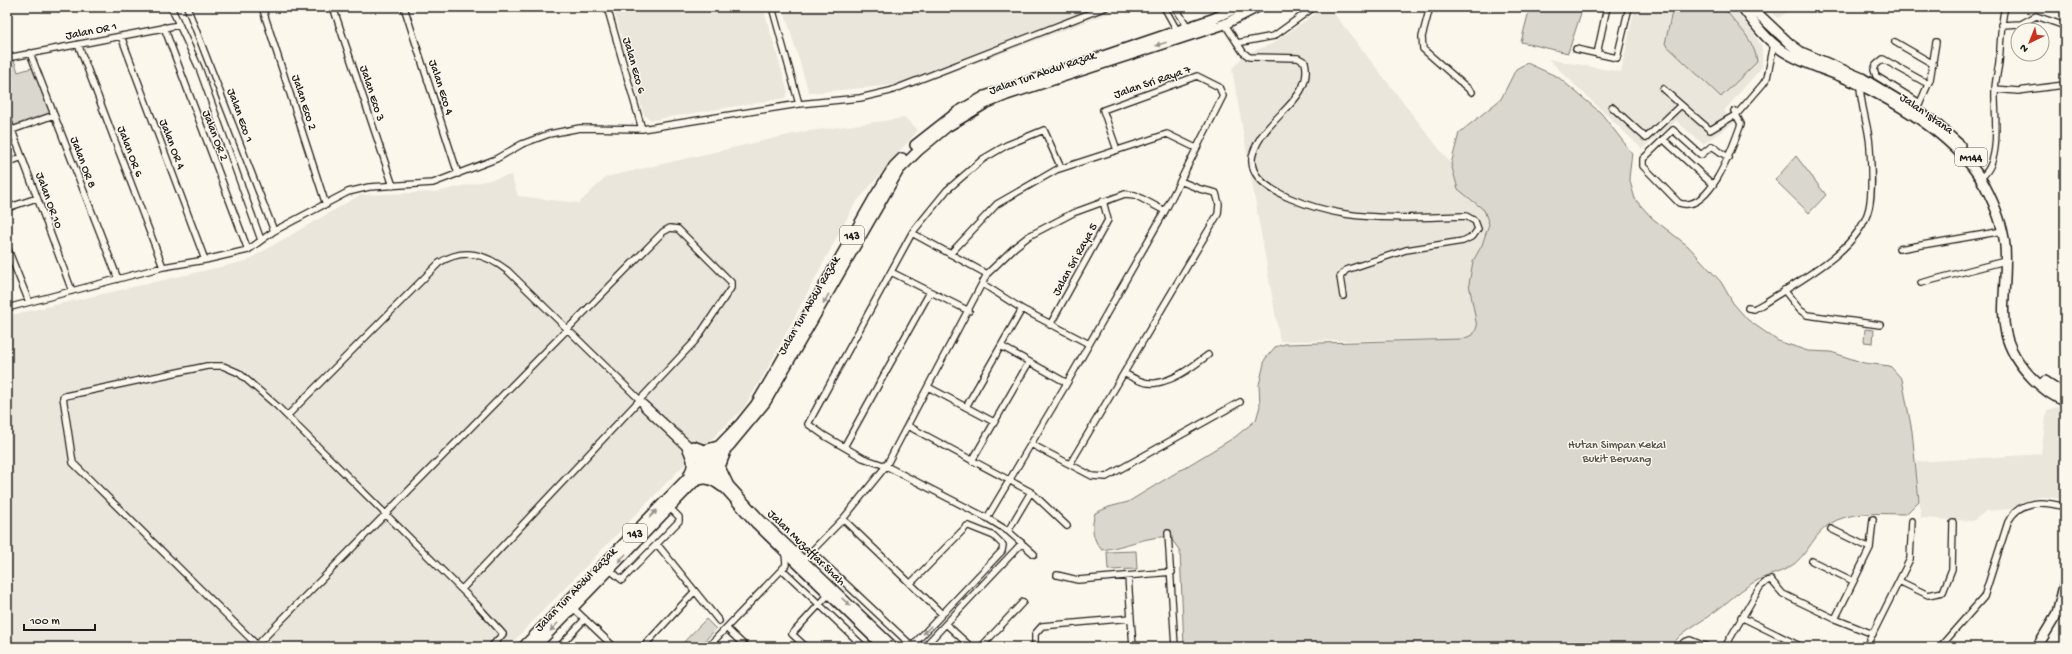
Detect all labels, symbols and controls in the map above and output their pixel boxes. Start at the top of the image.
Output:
street label: Jalan OR 1 [64,20,118,44]
north arrow [2010,22,2050,62]
street label: Jalan Eco 6 [618,36,648,96]
text: N [2018,41,2031,55]
one-way arrow [1155,42,1167,48]
street label: Jalan Tun Abdul Razak [988,49,1099,99]
street label: Jalan Eco 4 [425,58,456,117]
street label: Jalan Sri Raya 7 [1112,63,1194,103]
street label: Jalan Eco 3 [356,64,387,123]
street label: Jalan Eco 2 [288,73,319,132]
street label: Jalan Eco 1 [223,87,255,145]
street label: Jalan Istana [1896,91,1956,138]
street label: Jalan OR 2 [198,108,230,163]
street label: Jalan OR 4 [155,118,187,172]
street label: Jalan OR 6 [113,124,146,180]
street label: Jalan OR 8 [66,135,98,191]
road number: M144 [1955,148,1987,166]
street label: Jalan OR 10 [31,171,65,231]
street label: Jalan Sri Raya 5 [1050,221,1101,299]
road number: 143 [840,226,864,244]
street label: Jalan Tun Abdul Razak [776,253,844,358]
one-way arrow [822,293,829,305]
park label: Hutan Simpan Kekal Bukit Beruang [1568,439,1666,467]
street label: Jalan Muzaffar Shah [764,508,848,590]
one-way arrow [648,509,658,519]
road number: 143 [623,524,647,542]
street label: Jalan Tun Abdul Razak [533,544,621,635]
one-way arrow [617,553,627,563]
one-way arrow [842,597,851,606]
scale bar [24,606,95,632]
text: 100 m [29,615,60,629]
one-way arrow [549,622,559,632]
one-way arrow [922,625,932,635]

